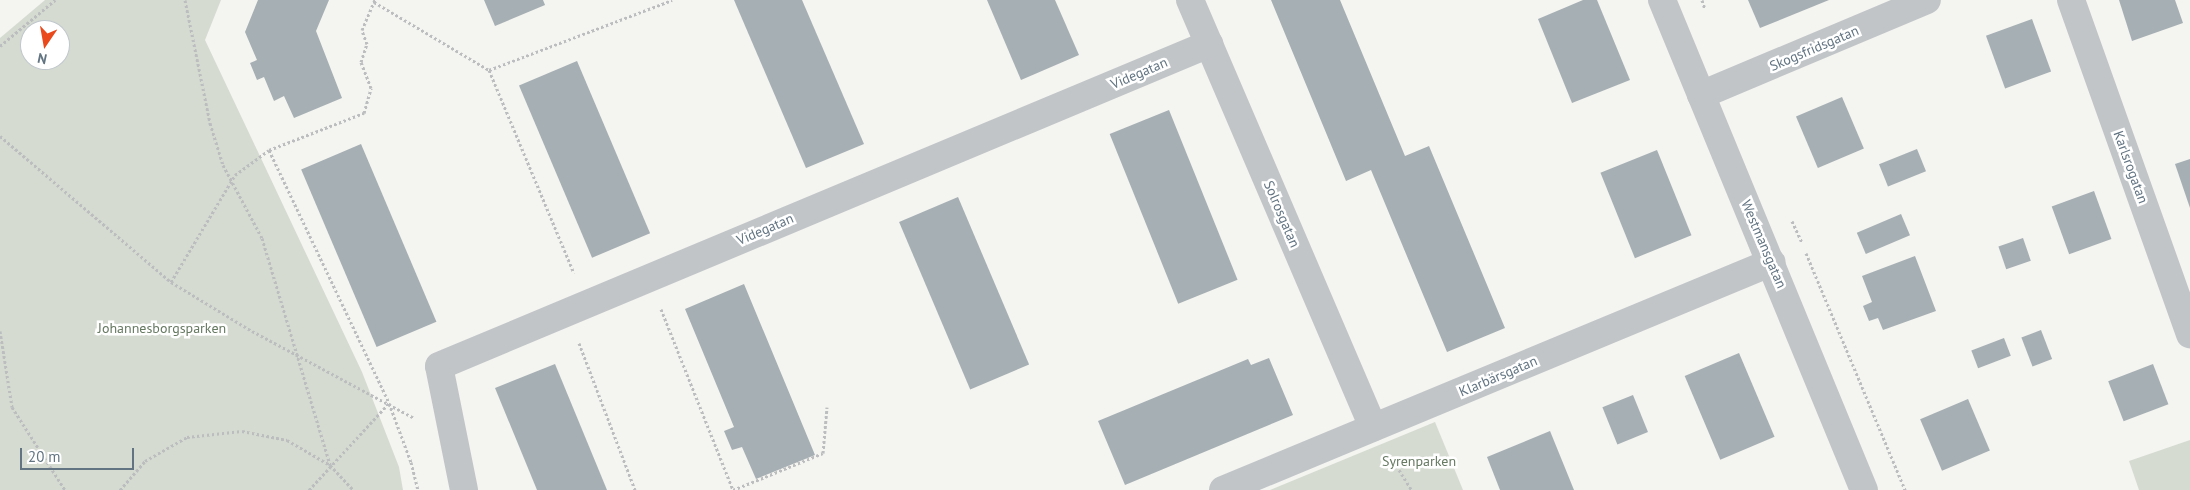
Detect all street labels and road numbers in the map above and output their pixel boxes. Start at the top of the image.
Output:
street label: Skogsfridsgatan [1767,22,1861,74]
street label: Videgatan [1108,54,1170,92]
street label: Karlsrogatan [2110,128,2152,206]
street label: Solrosgatan [1260,178,1304,250]
street label: Westmansgatan [1738,197,1790,291]
street label: Videgatan [734,210,796,248]
street label: Klarbärsgatan [1456,352,1540,400]

